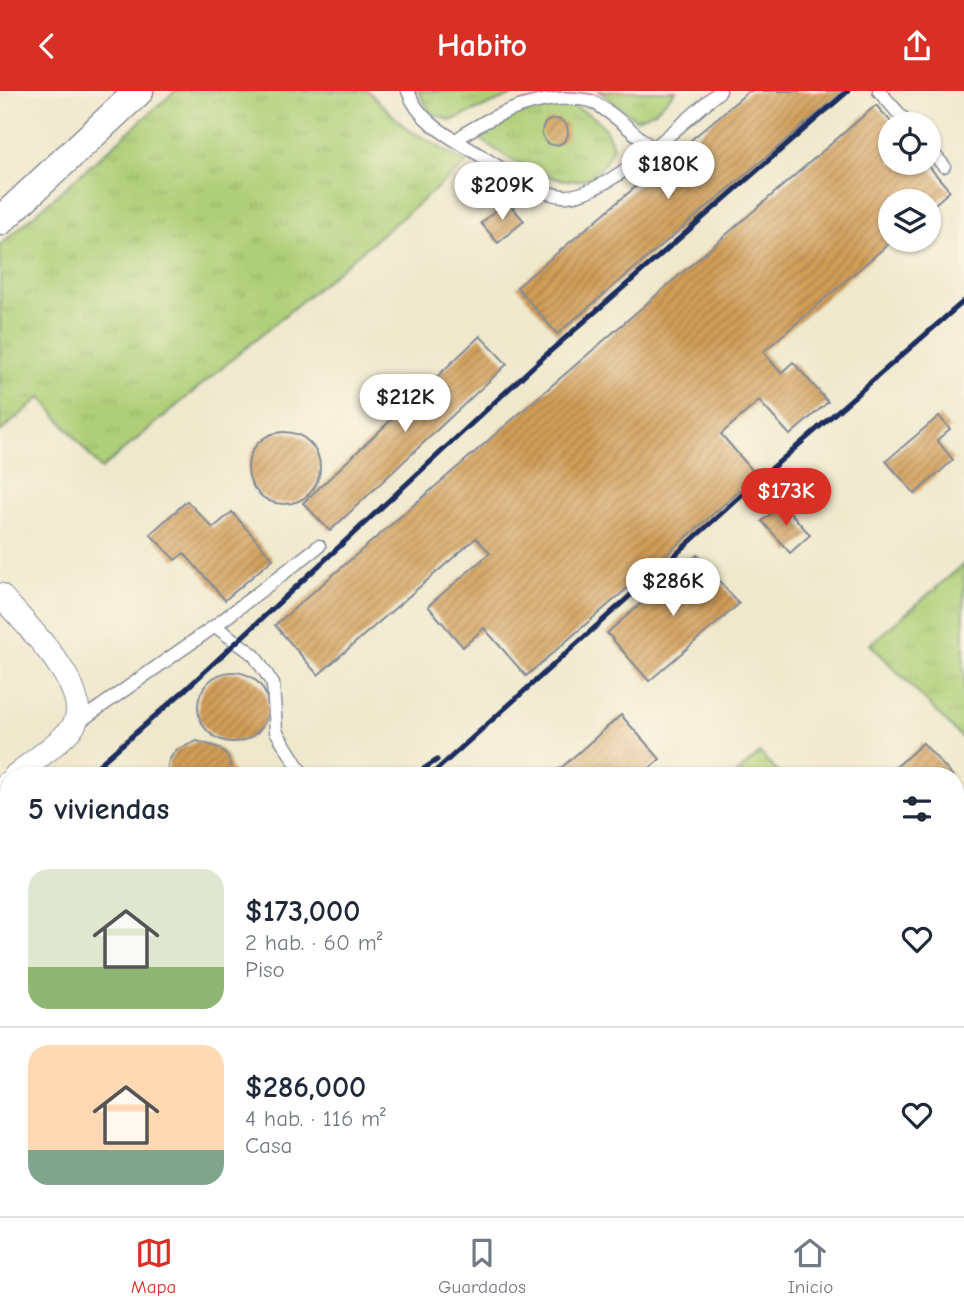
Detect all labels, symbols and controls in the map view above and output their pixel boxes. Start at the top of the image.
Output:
icon: back [28,27,66,65]
text: Habito [437,27,527,64]
icon: share [898,27,936,65]
map controls [878,112,941,252]
button: locate [878,112,941,175]
pin: $180K [619,141,717,201]
text: $180K [638,150,698,177]
pin: $209K [453,163,551,222]
text: $209K [470,171,534,198]
button: layers [878,189,941,252]
pin: $212K [356,375,454,434]
text: $212K [376,383,434,410]
pin: $173K [737,469,835,528]
text: $173K [757,477,815,504]
pin: $286K [624,559,722,618]
text: $286K [642,567,704,594]
icon: filters [898,790,936,828]
text: 5 viviendas [28,792,169,827]
text: $173,000 [245,894,360,929]
icon: home [84,897,168,981]
icon: heart [898,920,936,958]
text: 2 hab. · 60 m² [245,929,382,956]
text: Piso [245,956,285,983]
text: $286,000 [245,1070,366,1105]
icon: home [84,1073,168,1157]
icon: heart [898,1096,936,1134]
text: 4 hab. · 116 m² [245,1105,386,1132]
text: Casa [245,1132,292,1159]
tab: Mapa [131,1234,176,1298]
tab: Guardados [438,1234,526,1298]
tab: Inicio [787,1234,833,1298]

